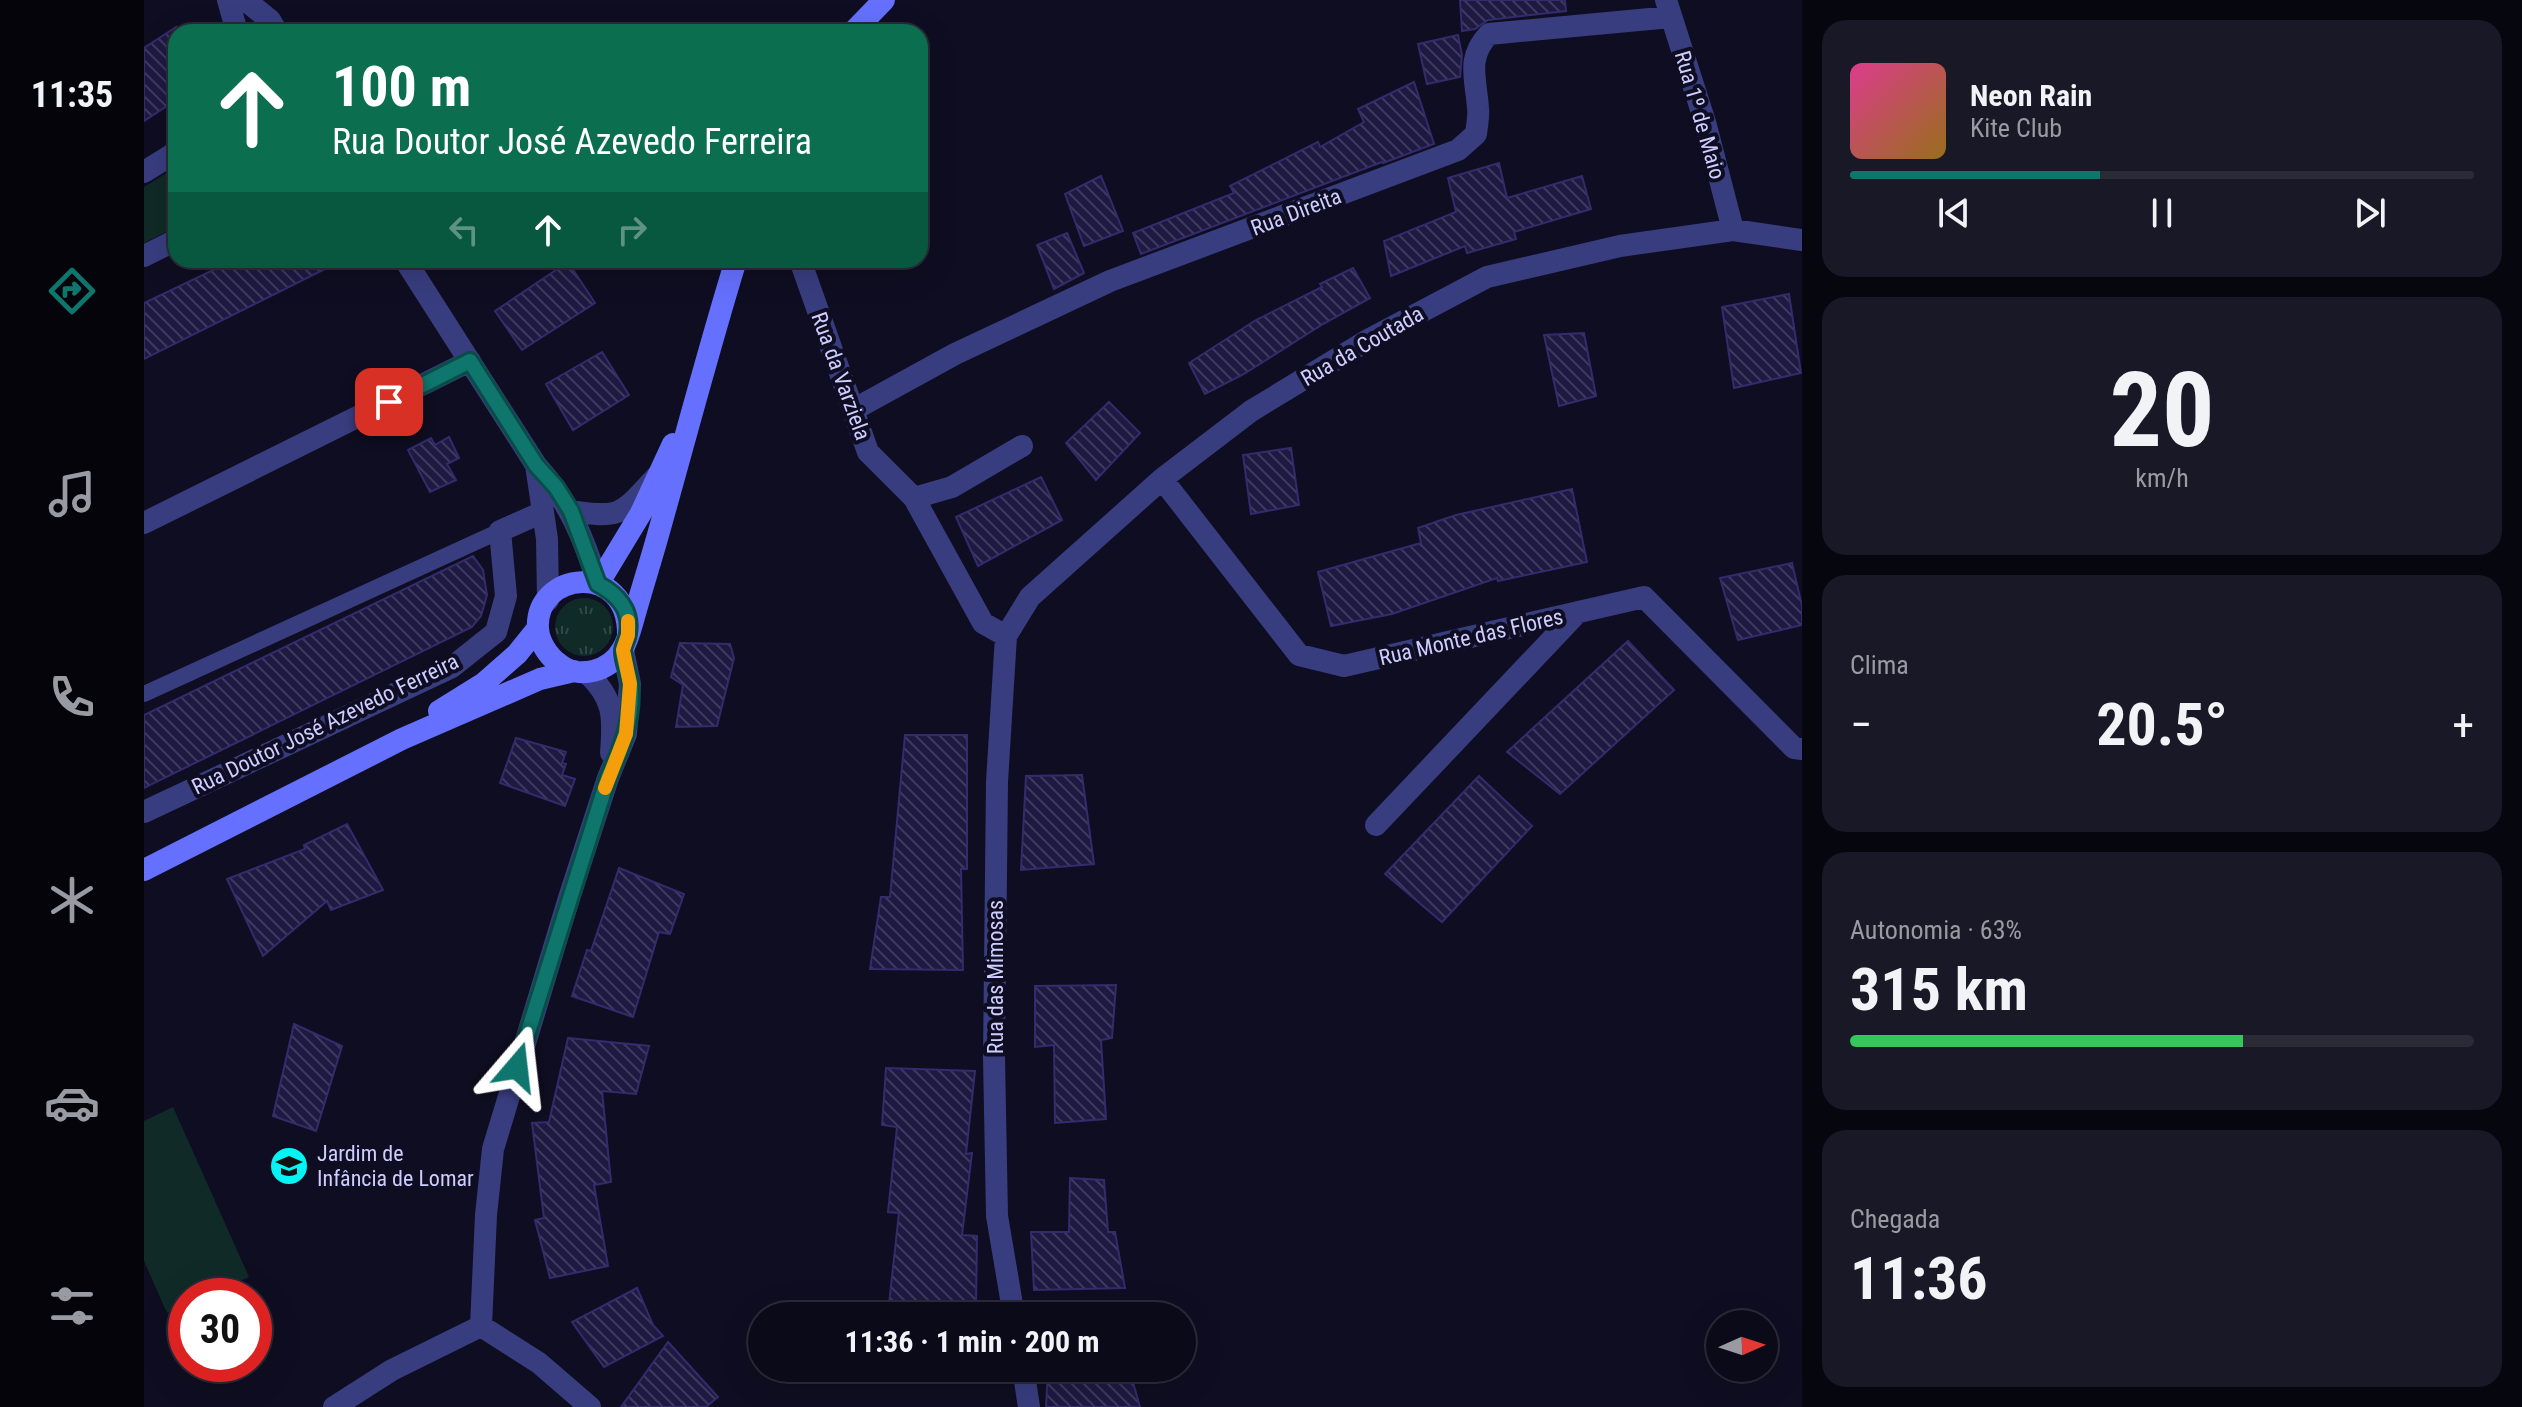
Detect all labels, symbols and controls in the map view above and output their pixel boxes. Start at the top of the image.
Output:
street label: Rua 1º de Maio [1670,48,1730,182]
text: 100 m [332,54,471,120]
icon: ahead [200,56,304,160]
text: 11:35 [31,74,113,116]
text: Neon Rain [1970,78,2092,113]
text: Kite Club [1970,113,2062,143]
text: Rua Doutor José Azevedo Ferreira [332,121,812,163]
street label: Rua Direita [1247,183,1345,241]
icon: previous [1932,191,1976,235]
icon: pause [2140,191,2184,235]
icon: next [2348,191,2392,235]
icon: left [442,208,486,252]
icon: ahead [526,208,570,252]
icon: right [610,208,654,252]
icon: directions [44,263,100,319]
street label: Rua da Coutada [1296,301,1428,391]
street label: Rua da Varziela [806,309,876,443]
text: 20 [2109,350,2215,471]
pin [355,368,423,436]
icon: arrive [367,380,411,424]
text: km/h [2135,463,2189,493]
icon: music [44,466,100,522]
street label: Rua Monte das Flores [1377,604,1565,670]
street label: Rua Doutor José Azevedo Ferreira [188,648,462,800]
text: Clima [1850,650,1909,680]
icon: phone [44,669,100,725]
text: 20.5° [2096,689,2228,760]
text: − [1850,699,1872,751]
text: + [2452,699,2474,751]
icon: climate [44,872,100,928]
street label: Rua das Mimosas [983,900,1008,1054]
text: Autonomia · 63% [1850,915,2022,945]
text: 315 km [1850,954,2028,1025]
position arrow [475,1025,559,1109]
icon: car [44,1075,100,1131]
place label: Jardim de Infância de Lomar [317,1141,474,1191]
school or university icon: Jardim de Infância de Lomar [268,1145,310,1187]
text: Chegada [1850,1204,1940,1234]
text: 11:36 [1850,1243,1988,1314]
icon: filters [44,1278,100,1334]
speed limit sign: 30 [168,1278,272,1382]
north arrow [1706,1310,1778,1382]
map controls [1706,1310,1778,1382]
text: 11:36 · 1 min · 200 m [845,1324,1099,1359]

